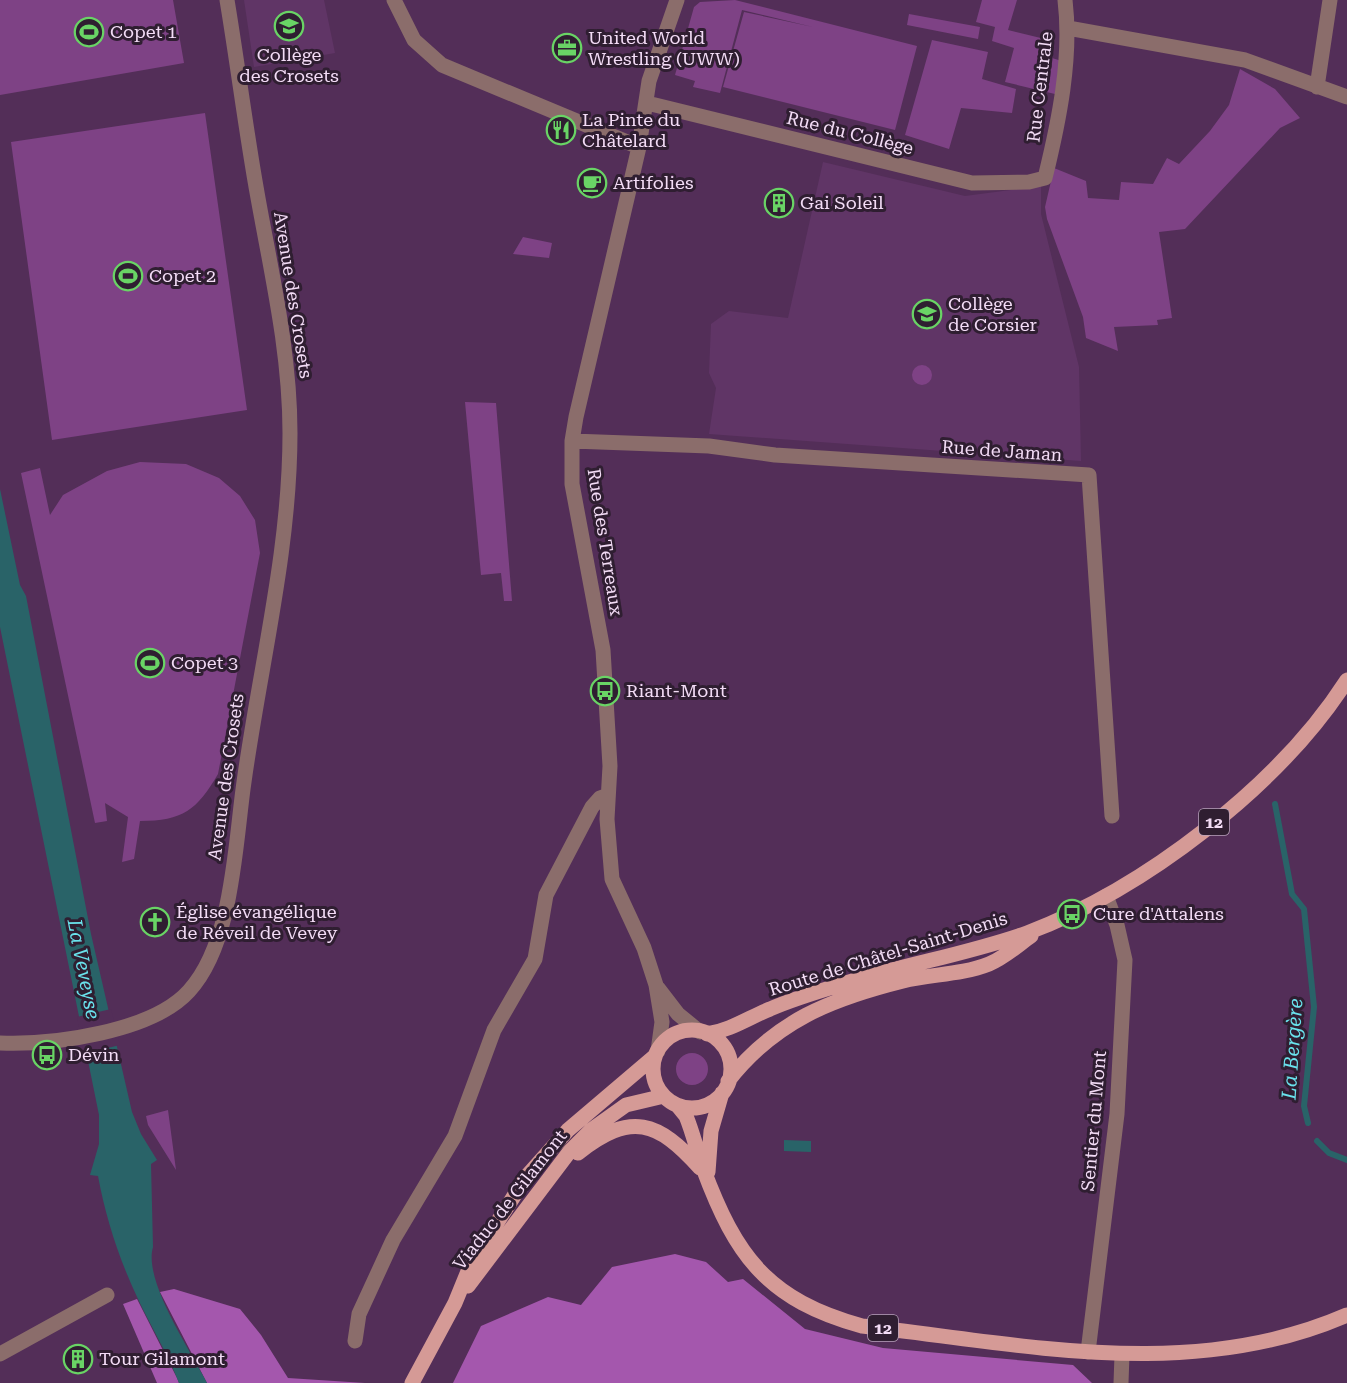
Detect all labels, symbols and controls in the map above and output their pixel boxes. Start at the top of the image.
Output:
school or university icon: Collège des Crosets [273,10,305,42]
sports icon: Copet 1 [73,16,105,48]
place label: Copet 1 [110,21,177,42]
place label: United World Wrestling (UWW) [588,27,740,69]
street label: Rue Centrale [1022,30,1057,144]
office icon: United World Wrestling (UWW) [551,32,583,64]
place label: Collège des Crosets [239,44,339,86]
street label: Rue du Collège [785,107,916,158]
place label: La Pinte du Châtelard [582,109,680,151]
restaurant icon: La Pinte du Châtelard [545,114,577,146]
cafe icon: Artifolies [576,167,608,199]
place label: Artifolies [613,172,693,193]
building icon: Gai Soleil [763,187,795,219]
place label: Gai Soleil [800,192,884,213]
street label: Avenue des Crosets [270,210,317,380]
sports icon: Copet 2 [112,260,144,292]
place label: Copet 2 [149,265,216,286]
place label: Collège de Corsier [948,293,1037,335]
school or university icon: Collège de Corsier [911,298,943,330]
street label: Rue de Jaman [941,436,1064,465]
street label: Rue des Terreaux [583,467,628,618]
sports icon: Copet 3 [134,647,166,679]
place label: Copet 3 [171,652,238,673]
bus stop icon: Riant-Mont [589,675,621,707]
place label: Riant-Mont [626,680,727,701]
street label: Avenue des Crosets [203,692,248,862]
road number: 12 [1199,809,1229,835]
bus stop icon: Cure d'Attalens [1056,898,1088,930]
place label: Église évangélique de Réveil de Vevey [176,901,338,943]
place label: Cure d'Attalens [1093,903,1224,924]
church icon: Église évangélique de Réveil de Vevey [139,906,171,938]
street label: Route de Châtel-Saint-Denis [766,907,1010,1000]
water label: La Veveyse [62,916,105,1021]
water label: La Bergère [1276,998,1308,1101]
bus stop icon: Dévin [31,1039,63,1071]
place label: Dévin [68,1044,120,1065]
street label: Sentier du Mont [1077,1050,1110,1192]
street label: Viaduc de Gilamont [448,1125,571,1274]
road number: 12 [868,1315,898,1341]
building icon: Tour Gilamont [62,1343,94,1375]
place label: Tour Gilamont [99,1348,225,1369]

